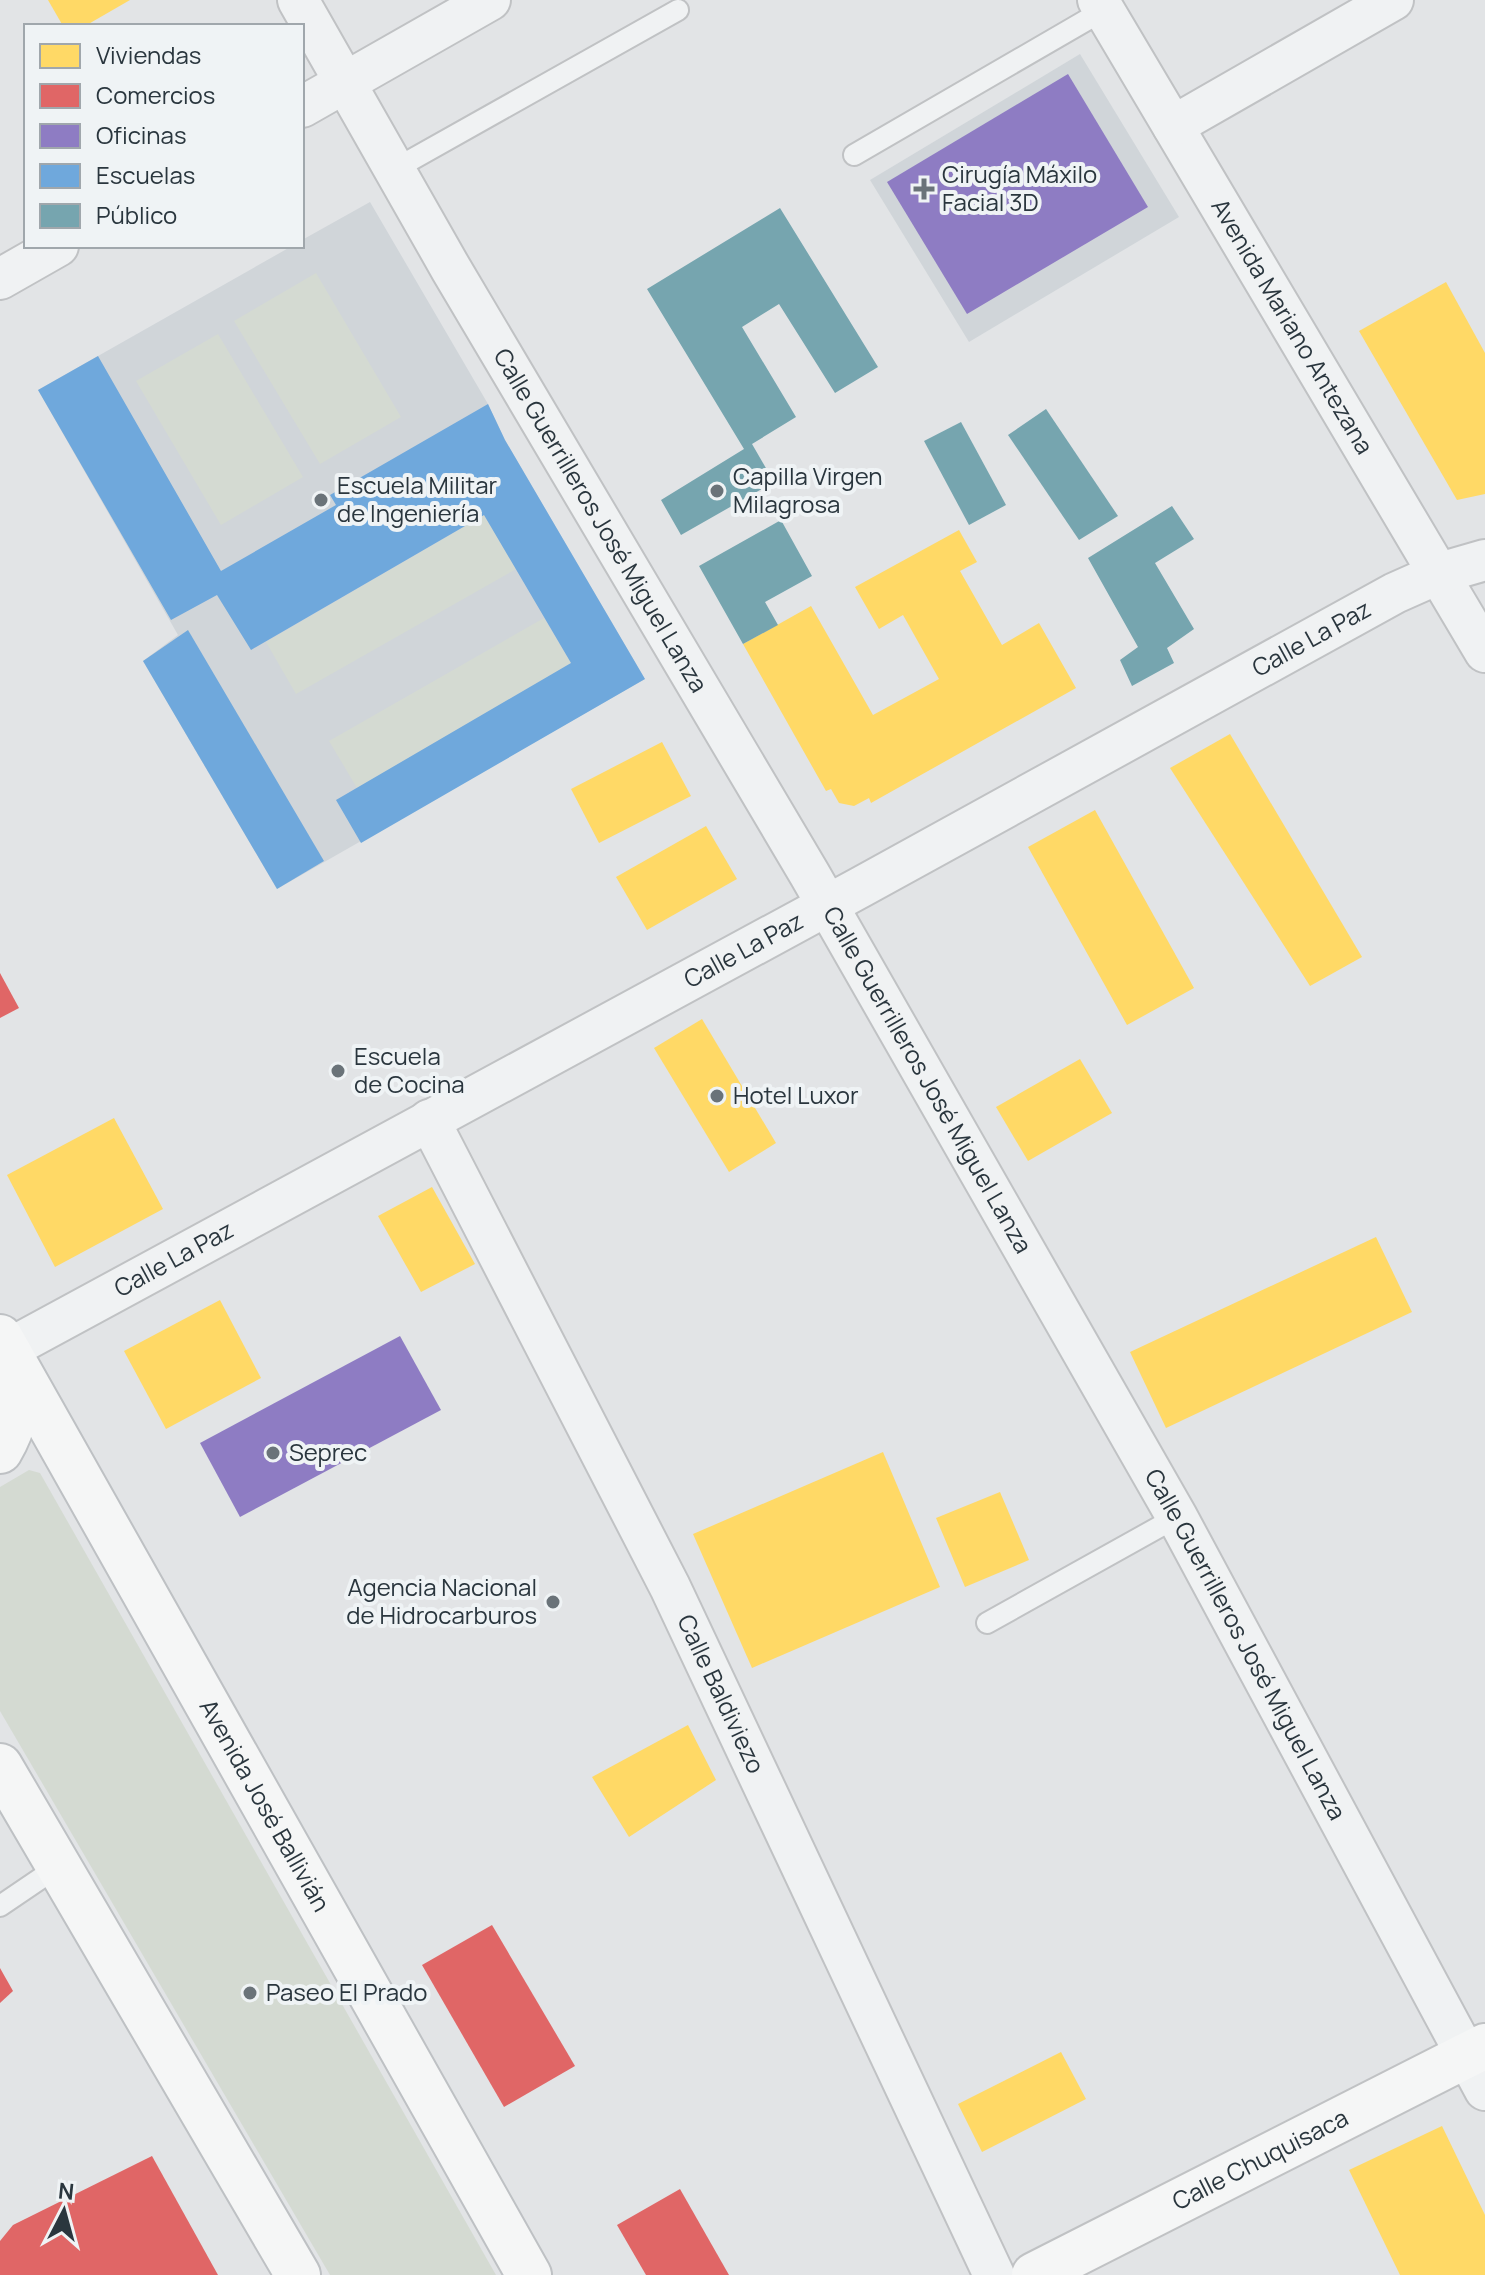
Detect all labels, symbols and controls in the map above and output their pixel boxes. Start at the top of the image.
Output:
legend [24,24,304,248]
text: Viviendas [96,38,201,71]
text: Comercios [96,78,215,111]
text: Oficinas [96,118,187,151]
place label: Cirugía Máxilo Facial 3D [942,157,1097,218]
text: Escuelas [96,158,195,191]
marker: Cirugía Máxilo Facial 3D [913,178,935,200]
street label: Avenida Mariano Antezana [1205,192,1382,460]
text: Público [96,198,177,231]
street label: Calle Guerrilleros José Miguel Lanza [487,342,716,698]
place label: Capilla Virgen Milagrosa [733,459,883,520]
place label: Escuela Militar de Ingeniería [337,468,498,529]
marker: Capilla Virgen Milagrosa [708,482,726,500]
marker: Escuela Militar de Ingeniería [312,491,330,509]
street label: Calle La Paz [1246,591,1376,684]
street label: Calle Guerrilleros José Miguel Lanza [816,900,1041,1259]
street label: Calle La Paz [678,904,808,995]
place label: Escuela de Cocina [354,1039,465,1100]
marker: Escuela de Cocina [329,1062,347,1080]
place label: Hotel Luxor [733,1078,859,1111]
marker: Hotel Luxor [708,1087,726,1105]
street label: Calle La Paz [108,1212,239,1304]
place label: Seprec [289,1435,367,1468]
marker: Seprec [264,1444,282,1462]
street label: Calle Guerrilleros José Miguel Lanza [1138,1462,1355,1825]
place label: Agencia Nacional de Hidrocarburos [346,1570,537,1631]
marker: Agencia Nacional de Hidrocarburos [544,1593,562,1611]
street label: Calle Baldiviezo [670,1609,773,1778]
street label: Avenida José Ballivián [193,1693,339,1917]
place label: Paseo El Prado [266,1975,427,2008]
marker: Paseo El Prado [241,1984,259,2002]
street label: Calle Chuquisaca [1166,2100,1353,2217]
north arrow [24,2171,104,2251]
text: N [57,2175,76,2207]

